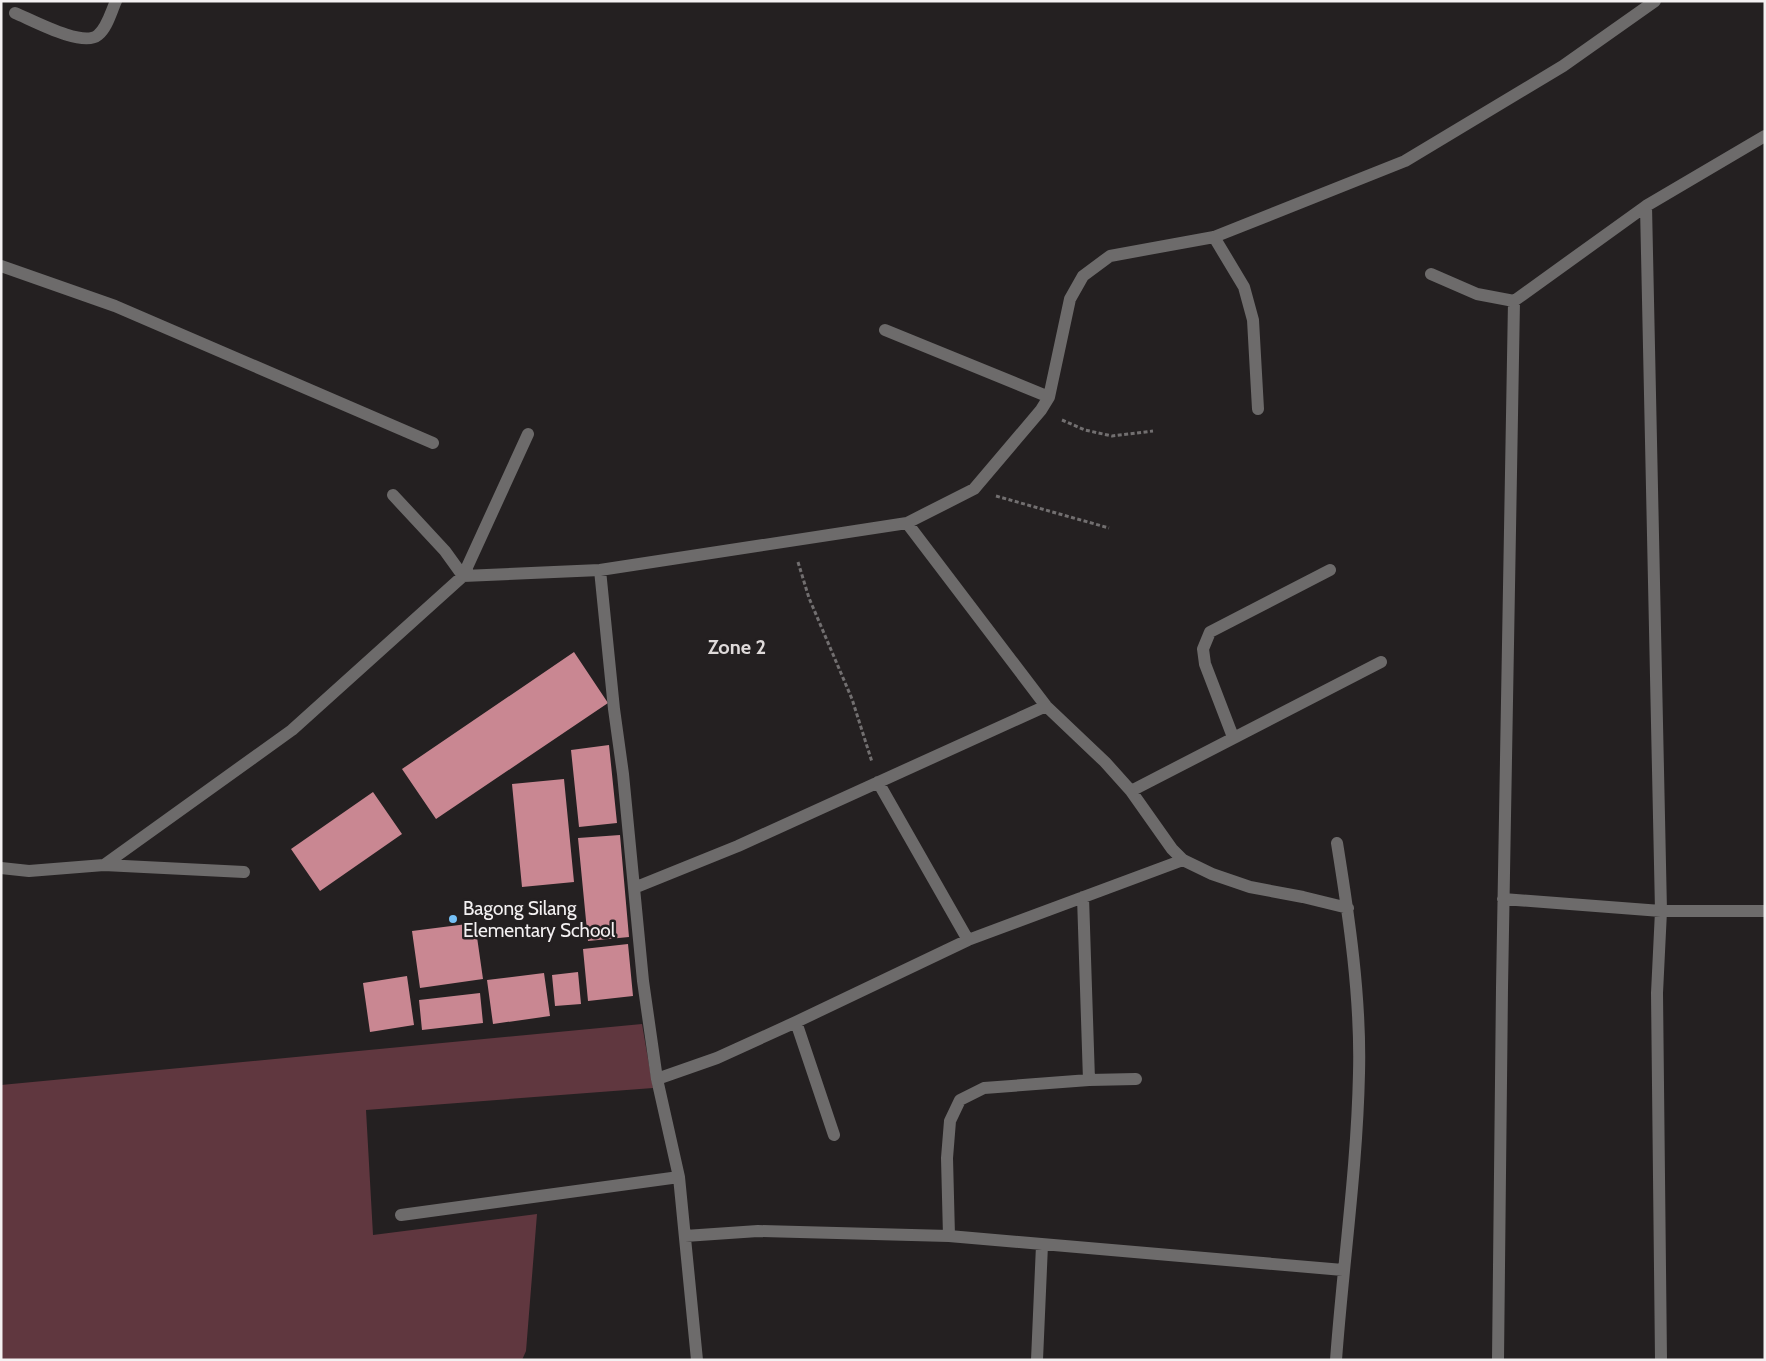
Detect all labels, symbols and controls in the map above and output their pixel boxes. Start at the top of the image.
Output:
district label: Zone 2 [708,635,766,659]
place label: Bagong Silang Elementary School [463,897,616,942]
marker: Bagong Silang Elementary School [447,913,459,925]

